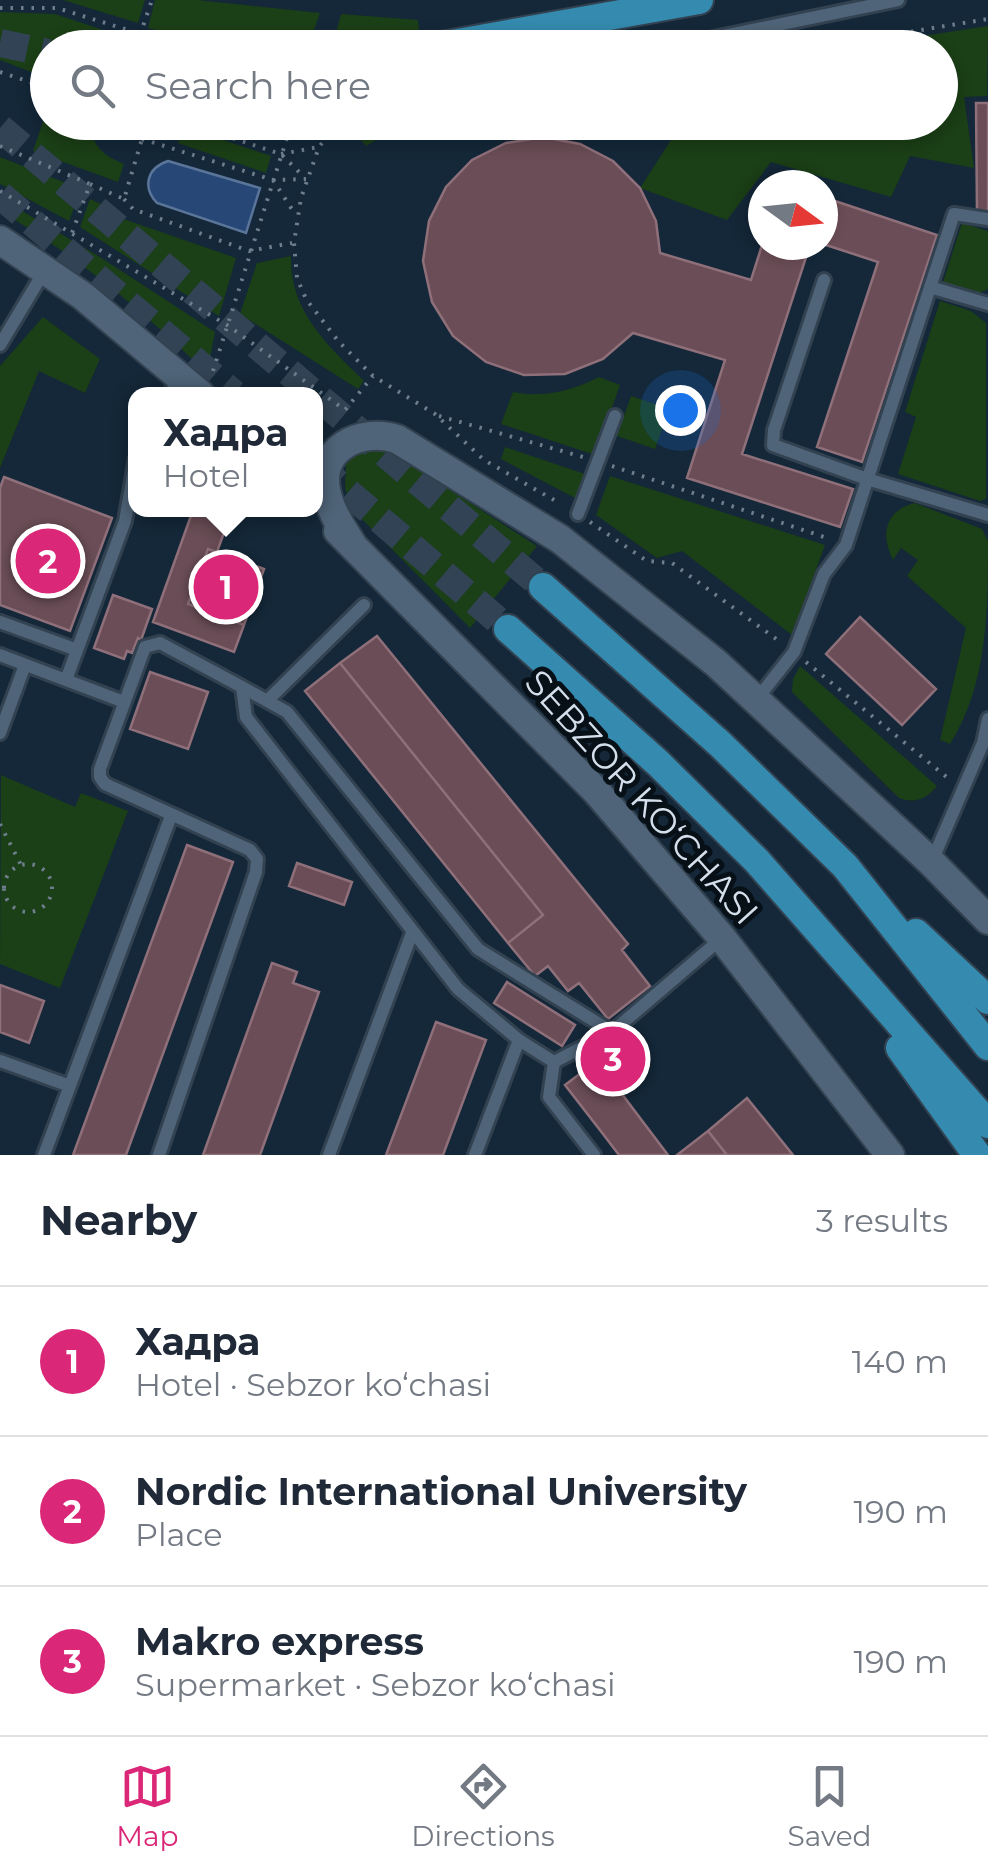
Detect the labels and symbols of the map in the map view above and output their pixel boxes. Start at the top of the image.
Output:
north arrow [748,170,838,260]
your location [655,385,706,436]
pin: 2 [15,524,80,598]
pin: 1 [194,550,258,624]
street label: SEBZOR KO‘CHASI [516,661,768,933]
pin: 3 [580,1022,646,1096]

